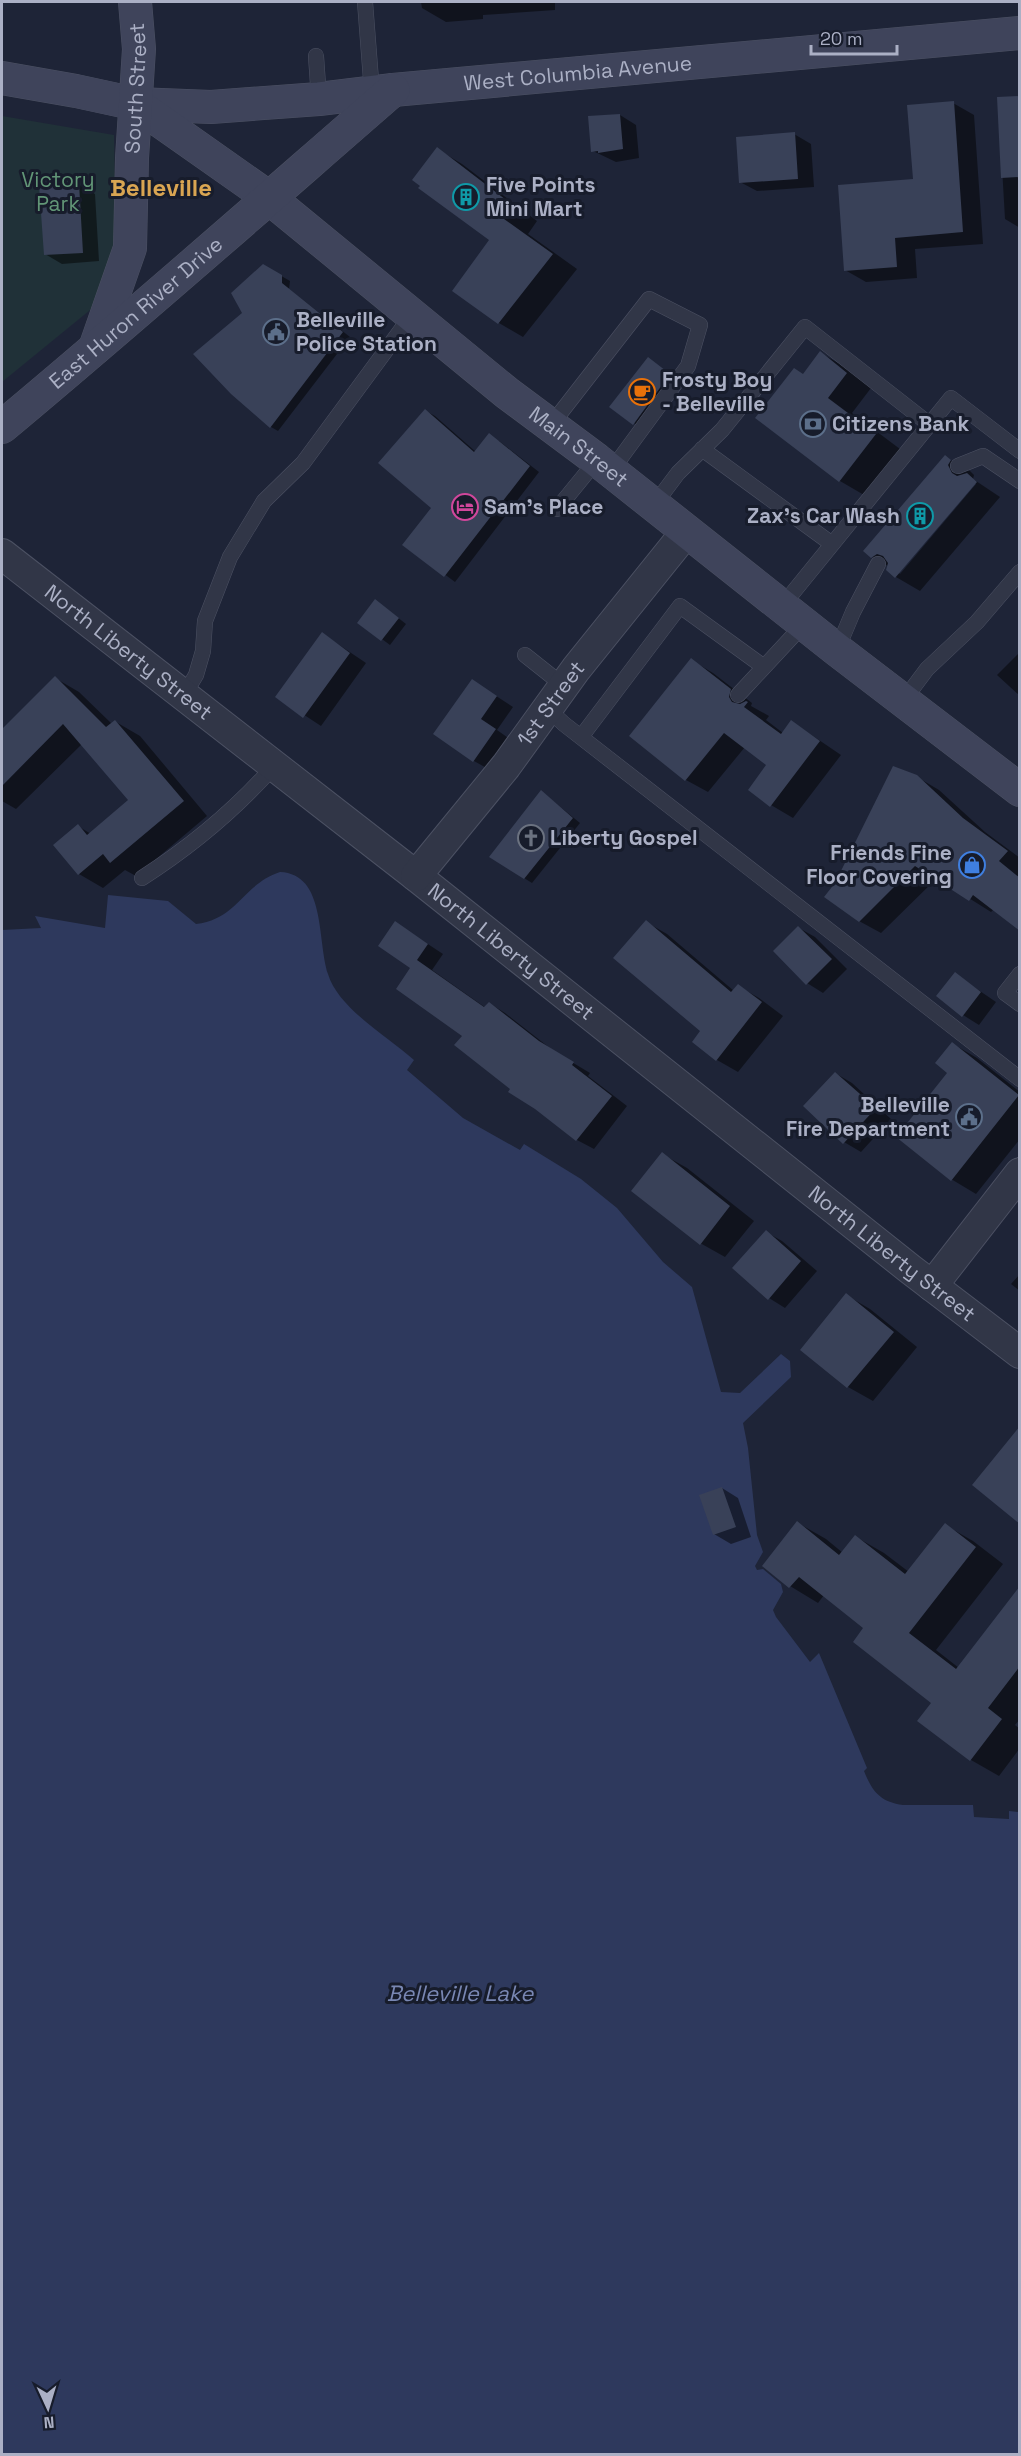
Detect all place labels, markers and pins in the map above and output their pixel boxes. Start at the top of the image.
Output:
place label: Five Points Mini Mart [486,171,596,222]
building icon: Five Points Mini Mart [451,182,481,212]
place label: Belleville Police Station [296,306,437,357]
public building icon: Belleville Police Station [261,317,291,347]
place label: Frosty Boy - Belleville [662,366,772,417]
cafe icon: Frosty Boy - Belleville [627,377,657,407]
bank icon: Citizens Bank [798,409,828,439]
place label: Citizens Bank [832,410,969,437]
hotel icon: Sam's Place [450,492,480,522]
place label: Sam's Place [484,493,603,520]
building icon: Zax's Car Wash [905,501,935,531]
place label: Zax's Car Wash [747,502,900,529]
church icon: Liberty Gospel [516,823,546,853]
place label: Liberty Gospel [550,824,698,851]
place label: Friends Fine Floor Covering [806,839,952,890]
shop icon: Friends Fine Floor Covering [957,850,987,880]
place label: Belleville Fire Department [786,1091,950,1142]
public building icon: Belleville Fire Department [954,1102,984,1132]

